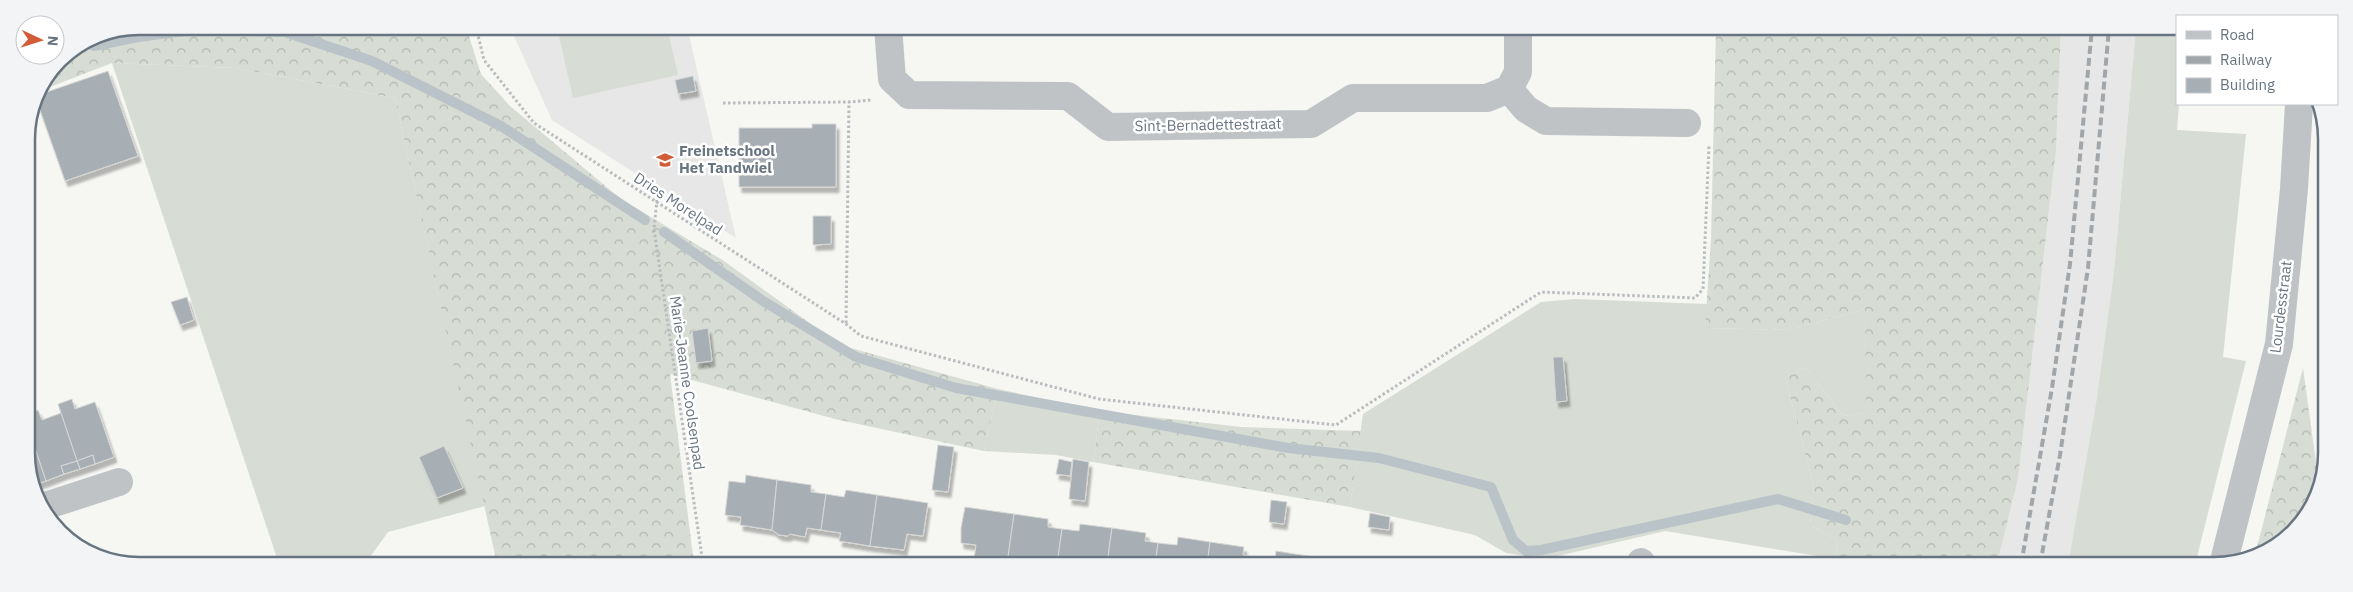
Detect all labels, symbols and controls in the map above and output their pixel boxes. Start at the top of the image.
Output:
north arrow [15,15,65,65]
legend [2176,15,2338,105]
text: Road [2220,25,2255,44]
text: N [44,35,62,47]
text: Railway [2220,50,2273,69]
text: Building [2220,75,2275,94]
street label: Sint-Bernadettestraat [1134,114,1281,135]
place label: Freinetschool Het Tandwiel [679,141,775,177]
school or university icon: Freinetschool Het Tandwiel [655,150,675,170]
street label: Dries Morelpad [630,168,726,239]
street label: Lourdesstraat [2265,260,2296,354]
street label: Marie-Jeanne Coolsenpad [666,295,709,471]

